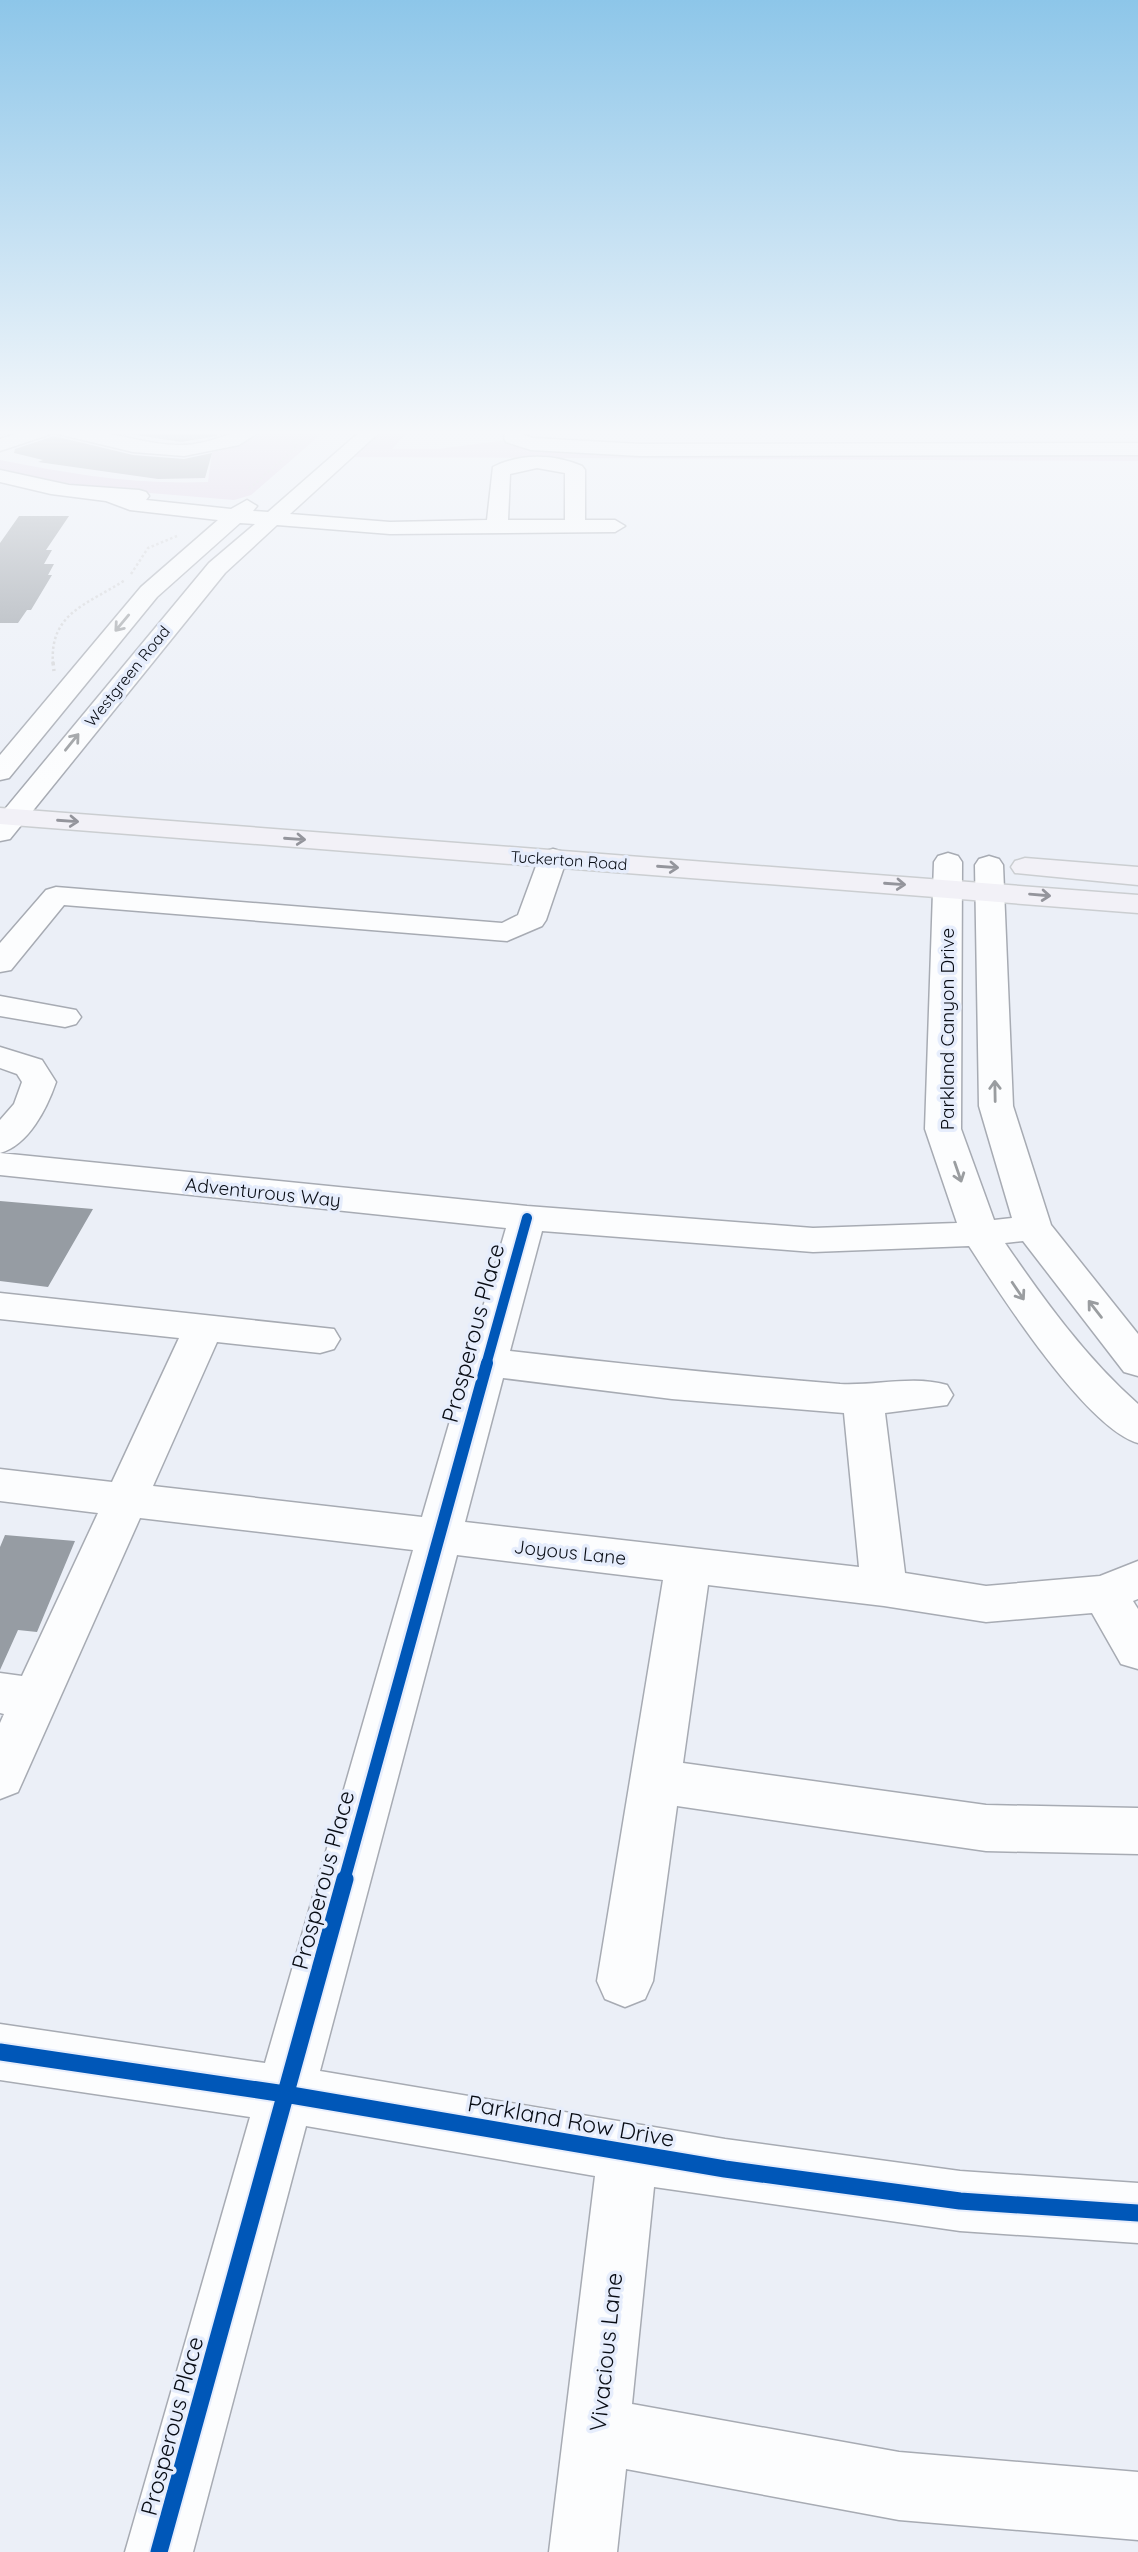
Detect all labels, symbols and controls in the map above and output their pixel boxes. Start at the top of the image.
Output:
one-way arrow [114,614,130,632]
street label: Westgreen Road [80,621,174,731]
one-way arrow [65,733,80,751]
one-way arrow [56,815,79,828]
one-way arrow [283,833,306,846]
street label: Tuckerton Road [510,846,628,874]
one-way arrow [657,861,679,874]
one-way arrow [883,878,906,891]
one-way arrow [1029,889,1051,902]
street label: Parkland Canyon Drive [935,928,959,1130]
one-way arrow [989,1080,1002,1103]
one-way arrow [953,1161,965,1183]
street label: Adventurous Way [184,1172,342,1212]
street label: Prosperous Place [435,1240,510,1425]
one-way arrow [1011,1281,1025,1300]
one-way arrow [1088,1300,1103,1319]
street label: Joyous Lane [513,1534,627,1570]
street label: Prosperous Place [285,1787,360,1972]
street label: Parkland Row Drive [465,2088,677,2153]
street label: Vivacious Lane [583,2271,628,2433]
street label: Prosperous Place [134,2333,209,2518]

